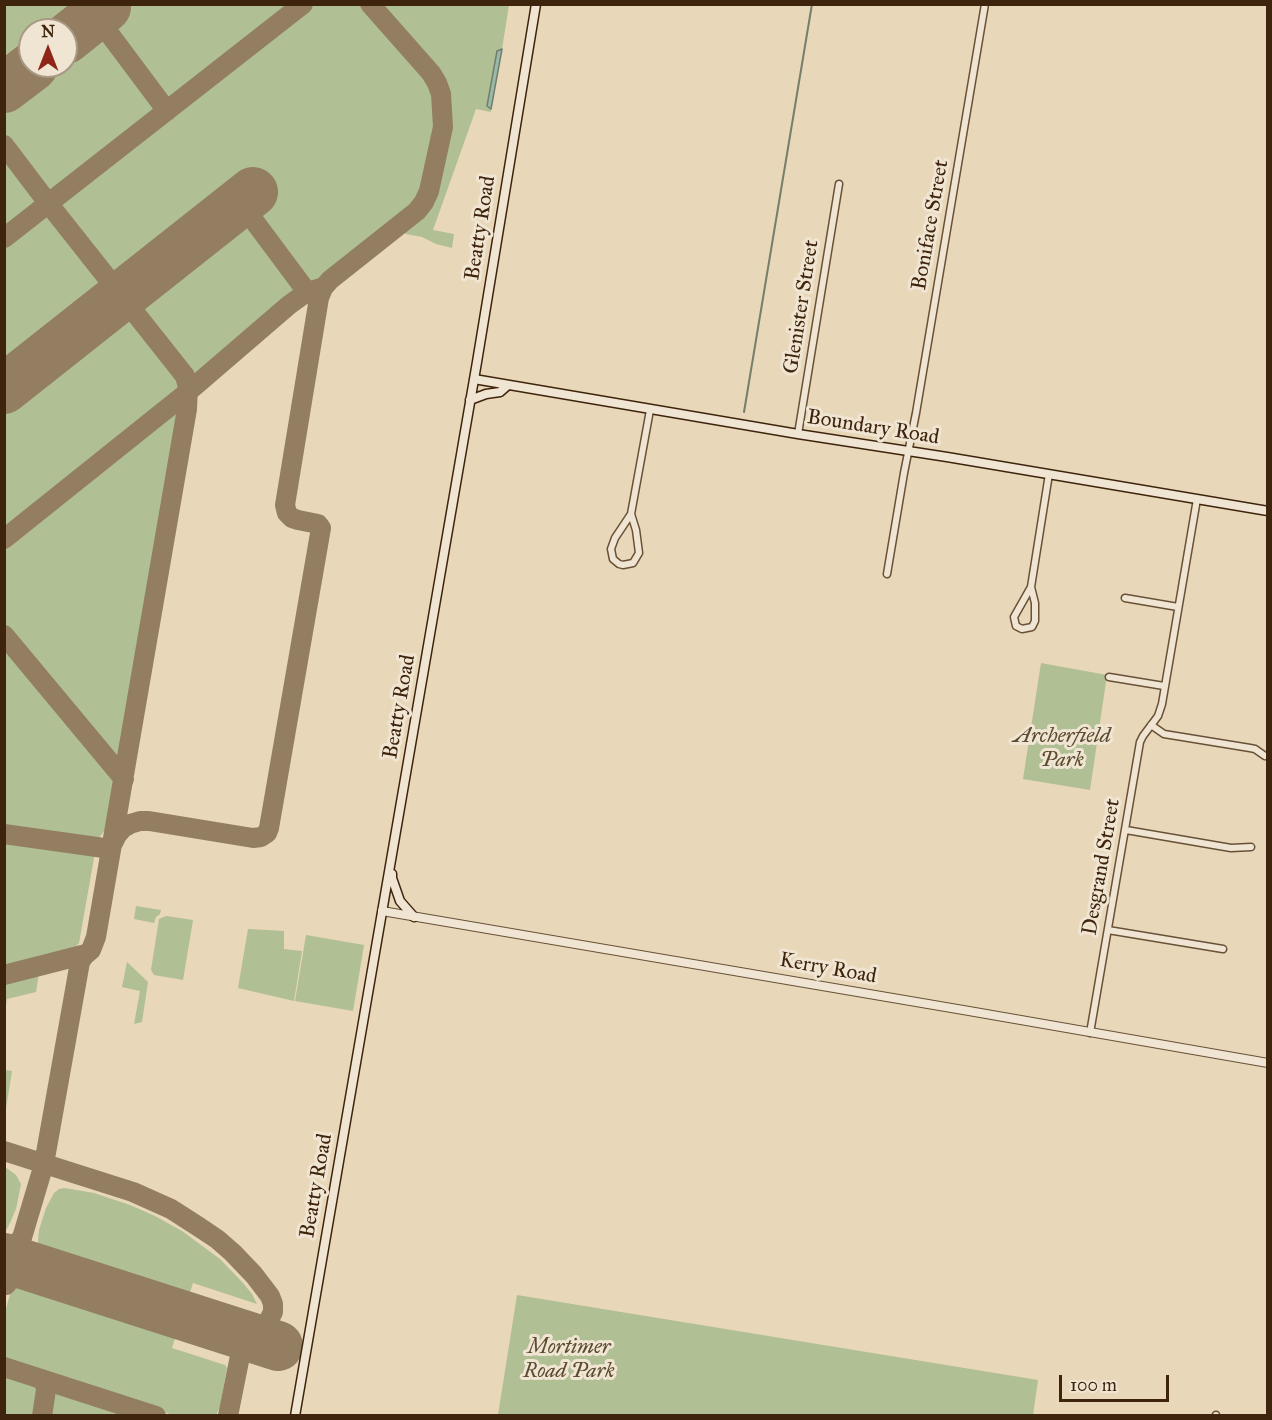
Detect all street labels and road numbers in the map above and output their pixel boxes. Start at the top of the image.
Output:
street label: Boniface Street [907,158,955,292]
street label: Beatty Road [460,174,502,282]
street label: Glenister Street [779,238,825,376]
street label: Boundary Road [805,405,941,451]
street label: Beatty Road [378,653,422,761]
street label: Desgrand Street [1078,797,1126,937]
street label: Kerry Road [777,948,879,990]
street label: Beatty Road [295,1132,339,1240]

